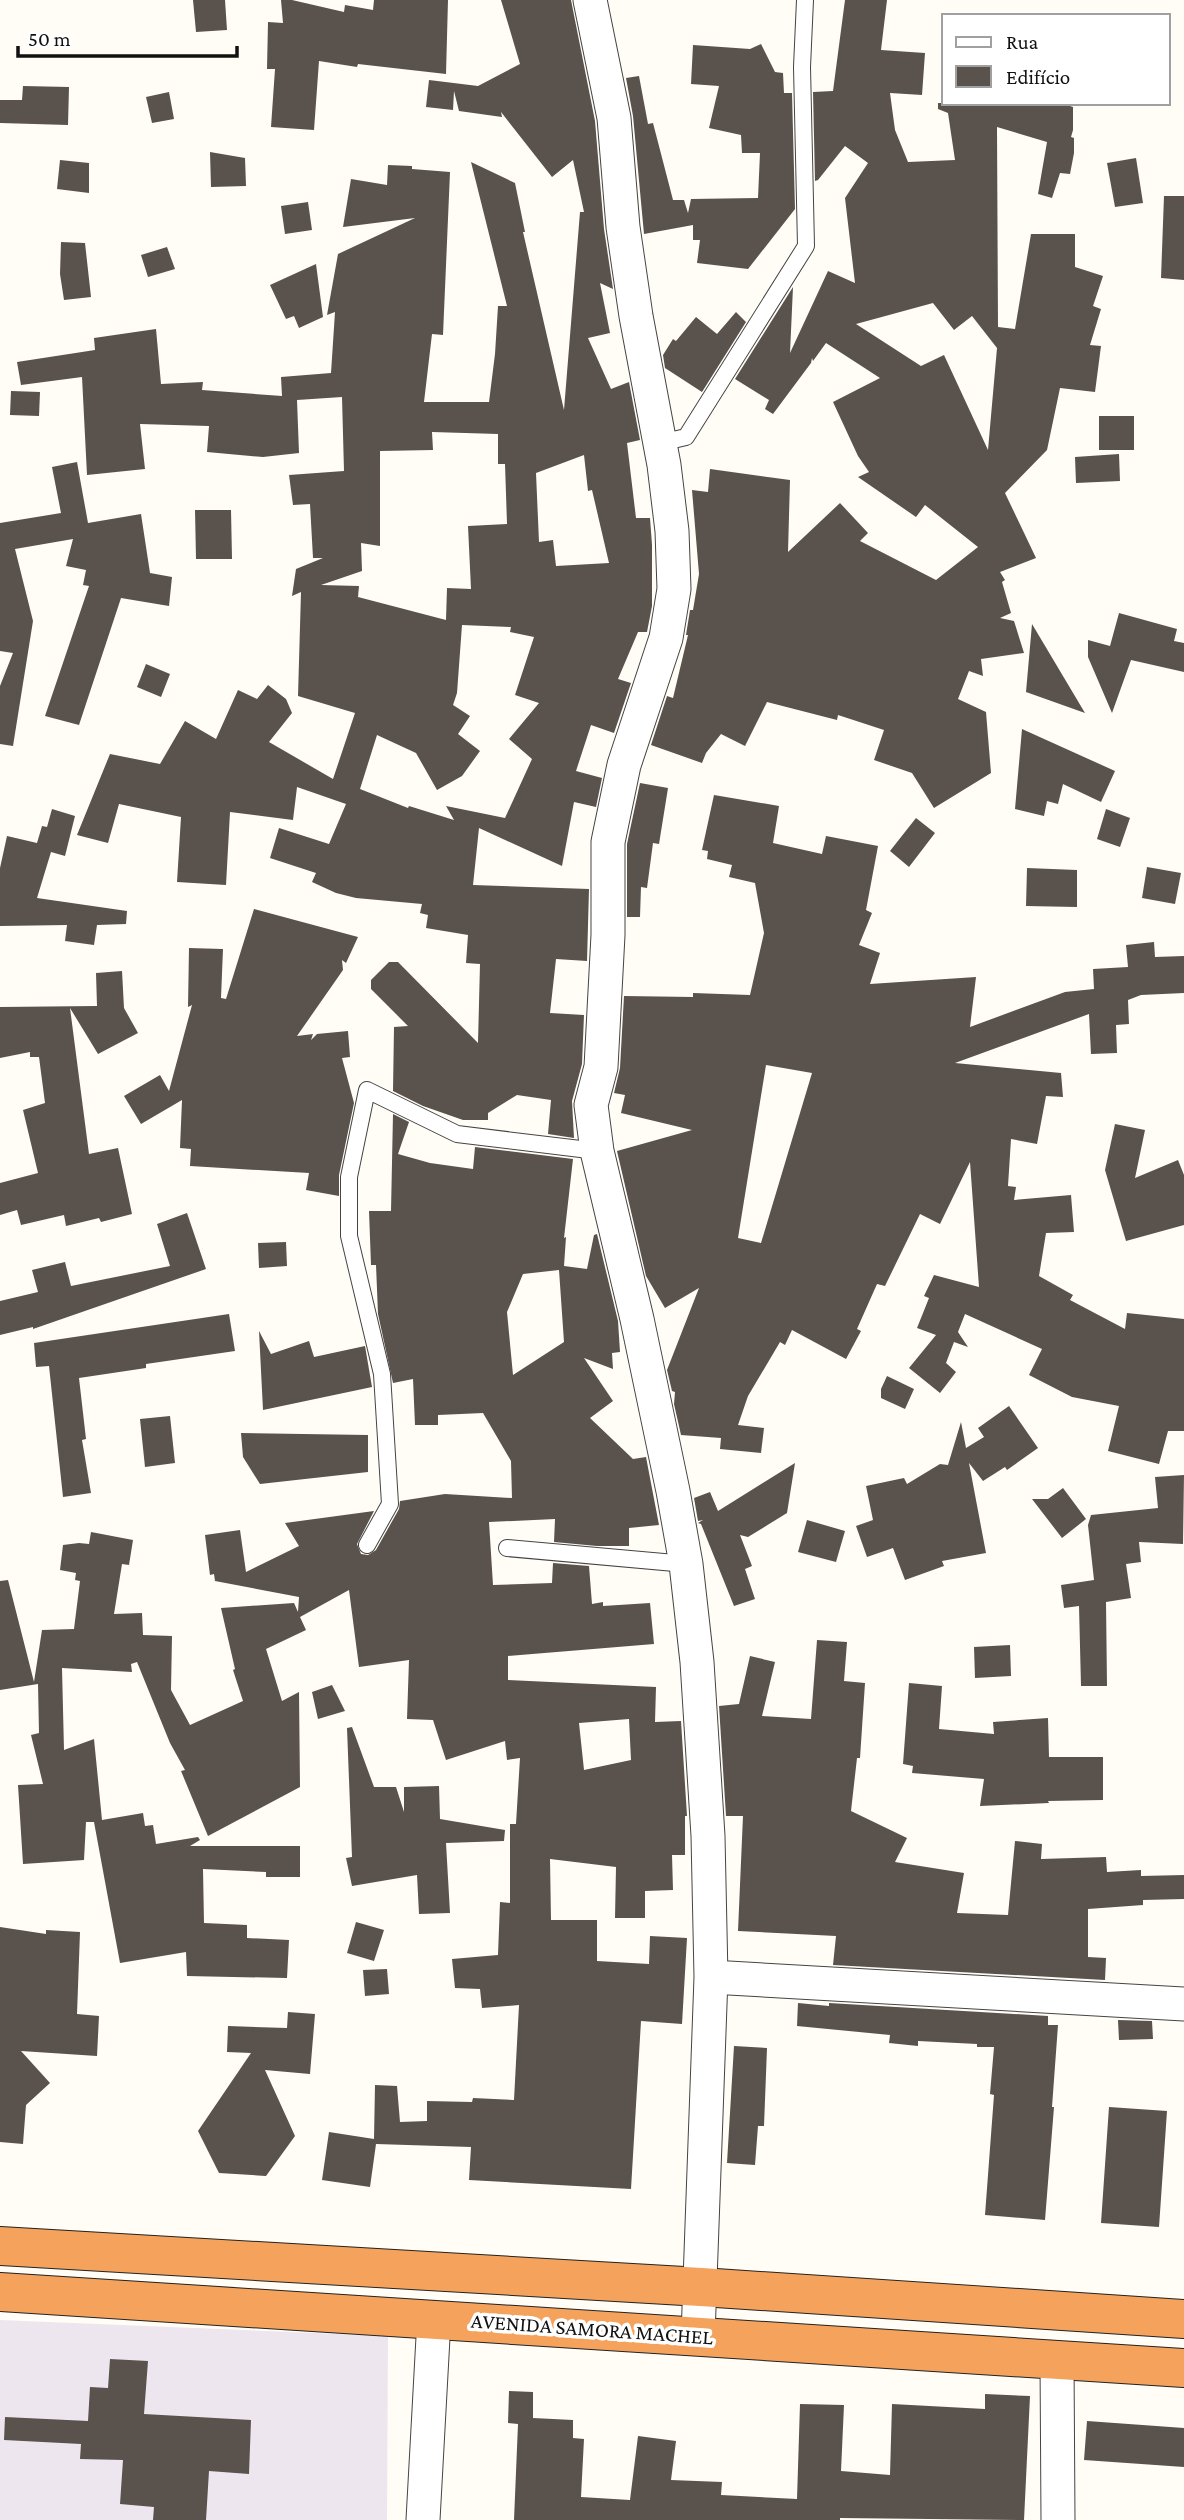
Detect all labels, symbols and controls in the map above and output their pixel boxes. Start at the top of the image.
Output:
scale bar [18,14,236,58]
legend [942,14,1170,105]
text: 50 m [28,27,71,51]
text: Rua [1006,30,1039,54]
text: Edifício [1006,65,1070,89]
street label: AVENIDA SAMORA MACHEL [470,2309,714,2349]

